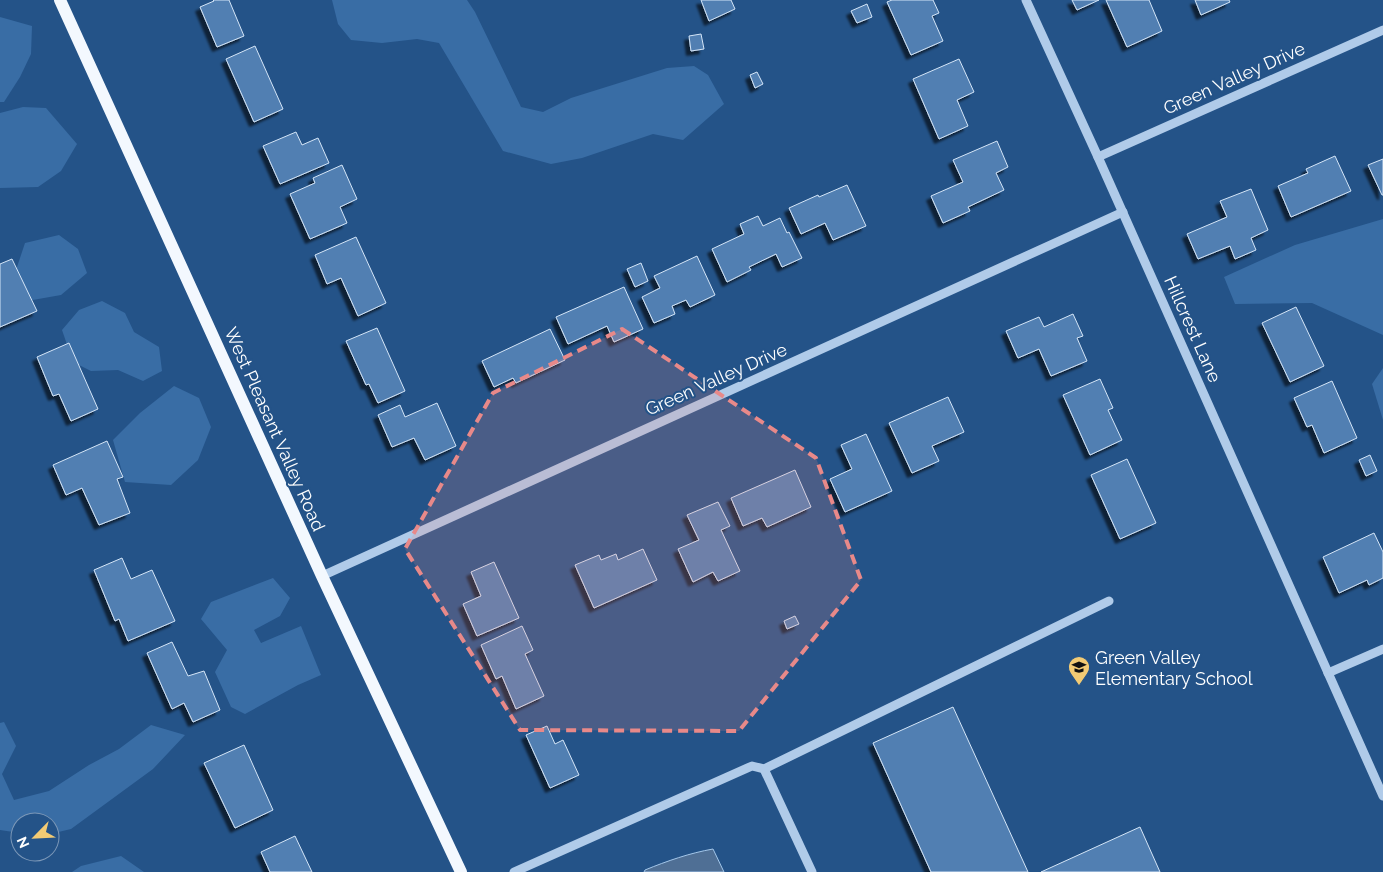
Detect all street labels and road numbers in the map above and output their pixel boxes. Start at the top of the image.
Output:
street label: Green Valley Drive [1160,37,1308,119]
street label: Hillcrest Lane [1160,273,1226,386]
street label: West Pleasant Valley Road [220,324,330,534]
street label: Green Valley Drive [642,338,790,420]

